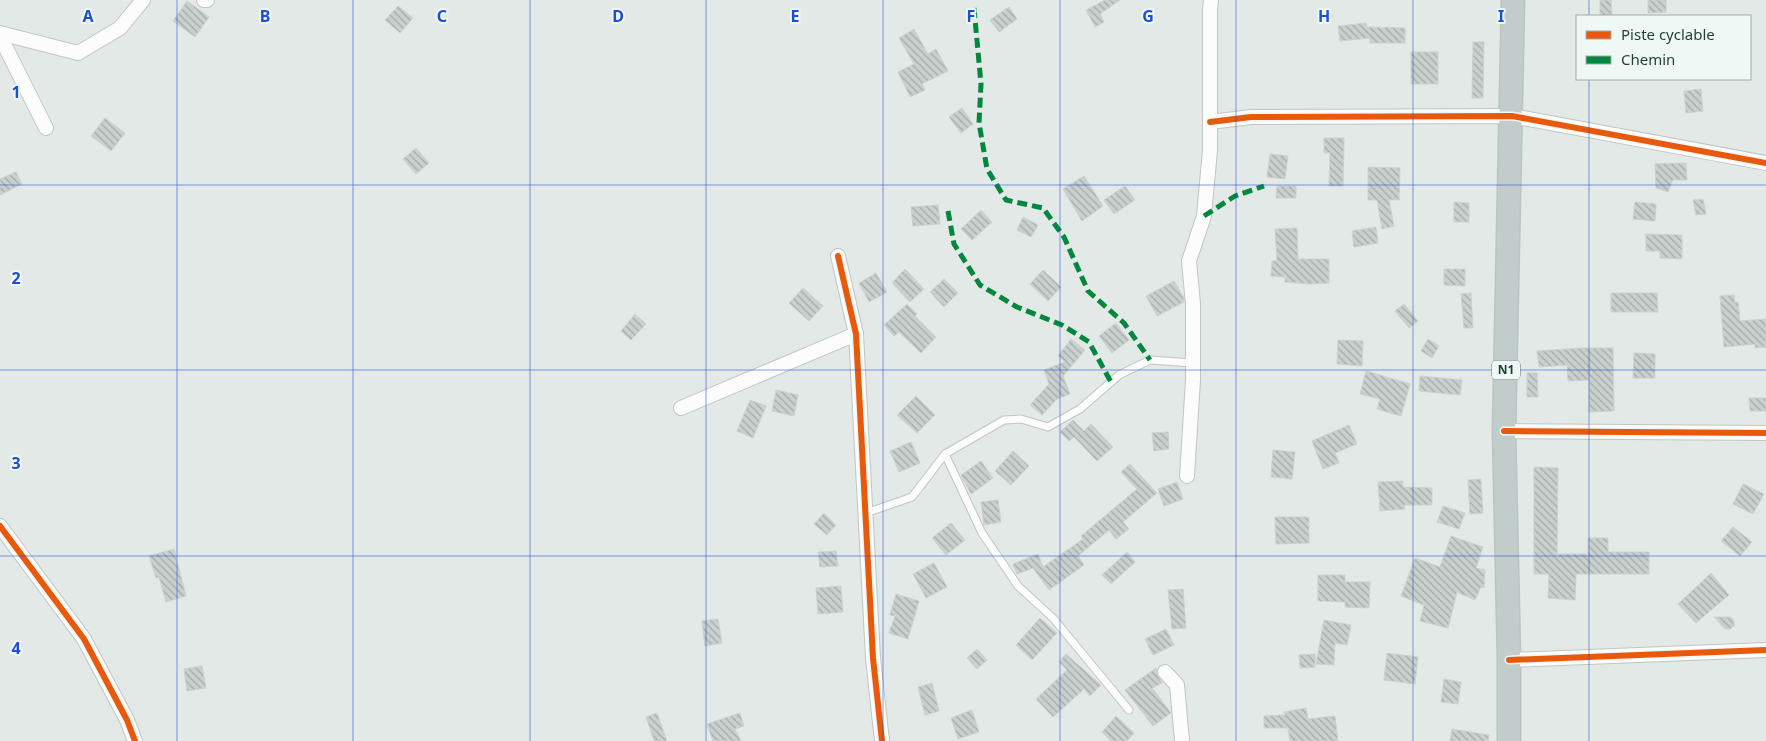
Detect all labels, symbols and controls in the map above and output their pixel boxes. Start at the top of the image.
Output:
text: A [82,5,94,27]
text: B [260,5,270,27]
text: C [437,5,447,27]
text: D [612,5,624,27]
text: E [791,5,800,27]
text: F [967,5,975,27]
text: G [1142,5,1154,27]
text: H [1318,5,1330,27]
text: I [1498,5,1504,27]
legend [1576,15,1751,80]
text: Piste cyclable [1621,24,1715,44]
text: Chemin [1621,49,1675,69]
text: 1 [11,81,21,103]
text: 2 [11,267,21,289]
road number: N1 [1492,360,1520,380]
text: 3 [11,452,21,474]
text: 4 [11,637,21,659]

